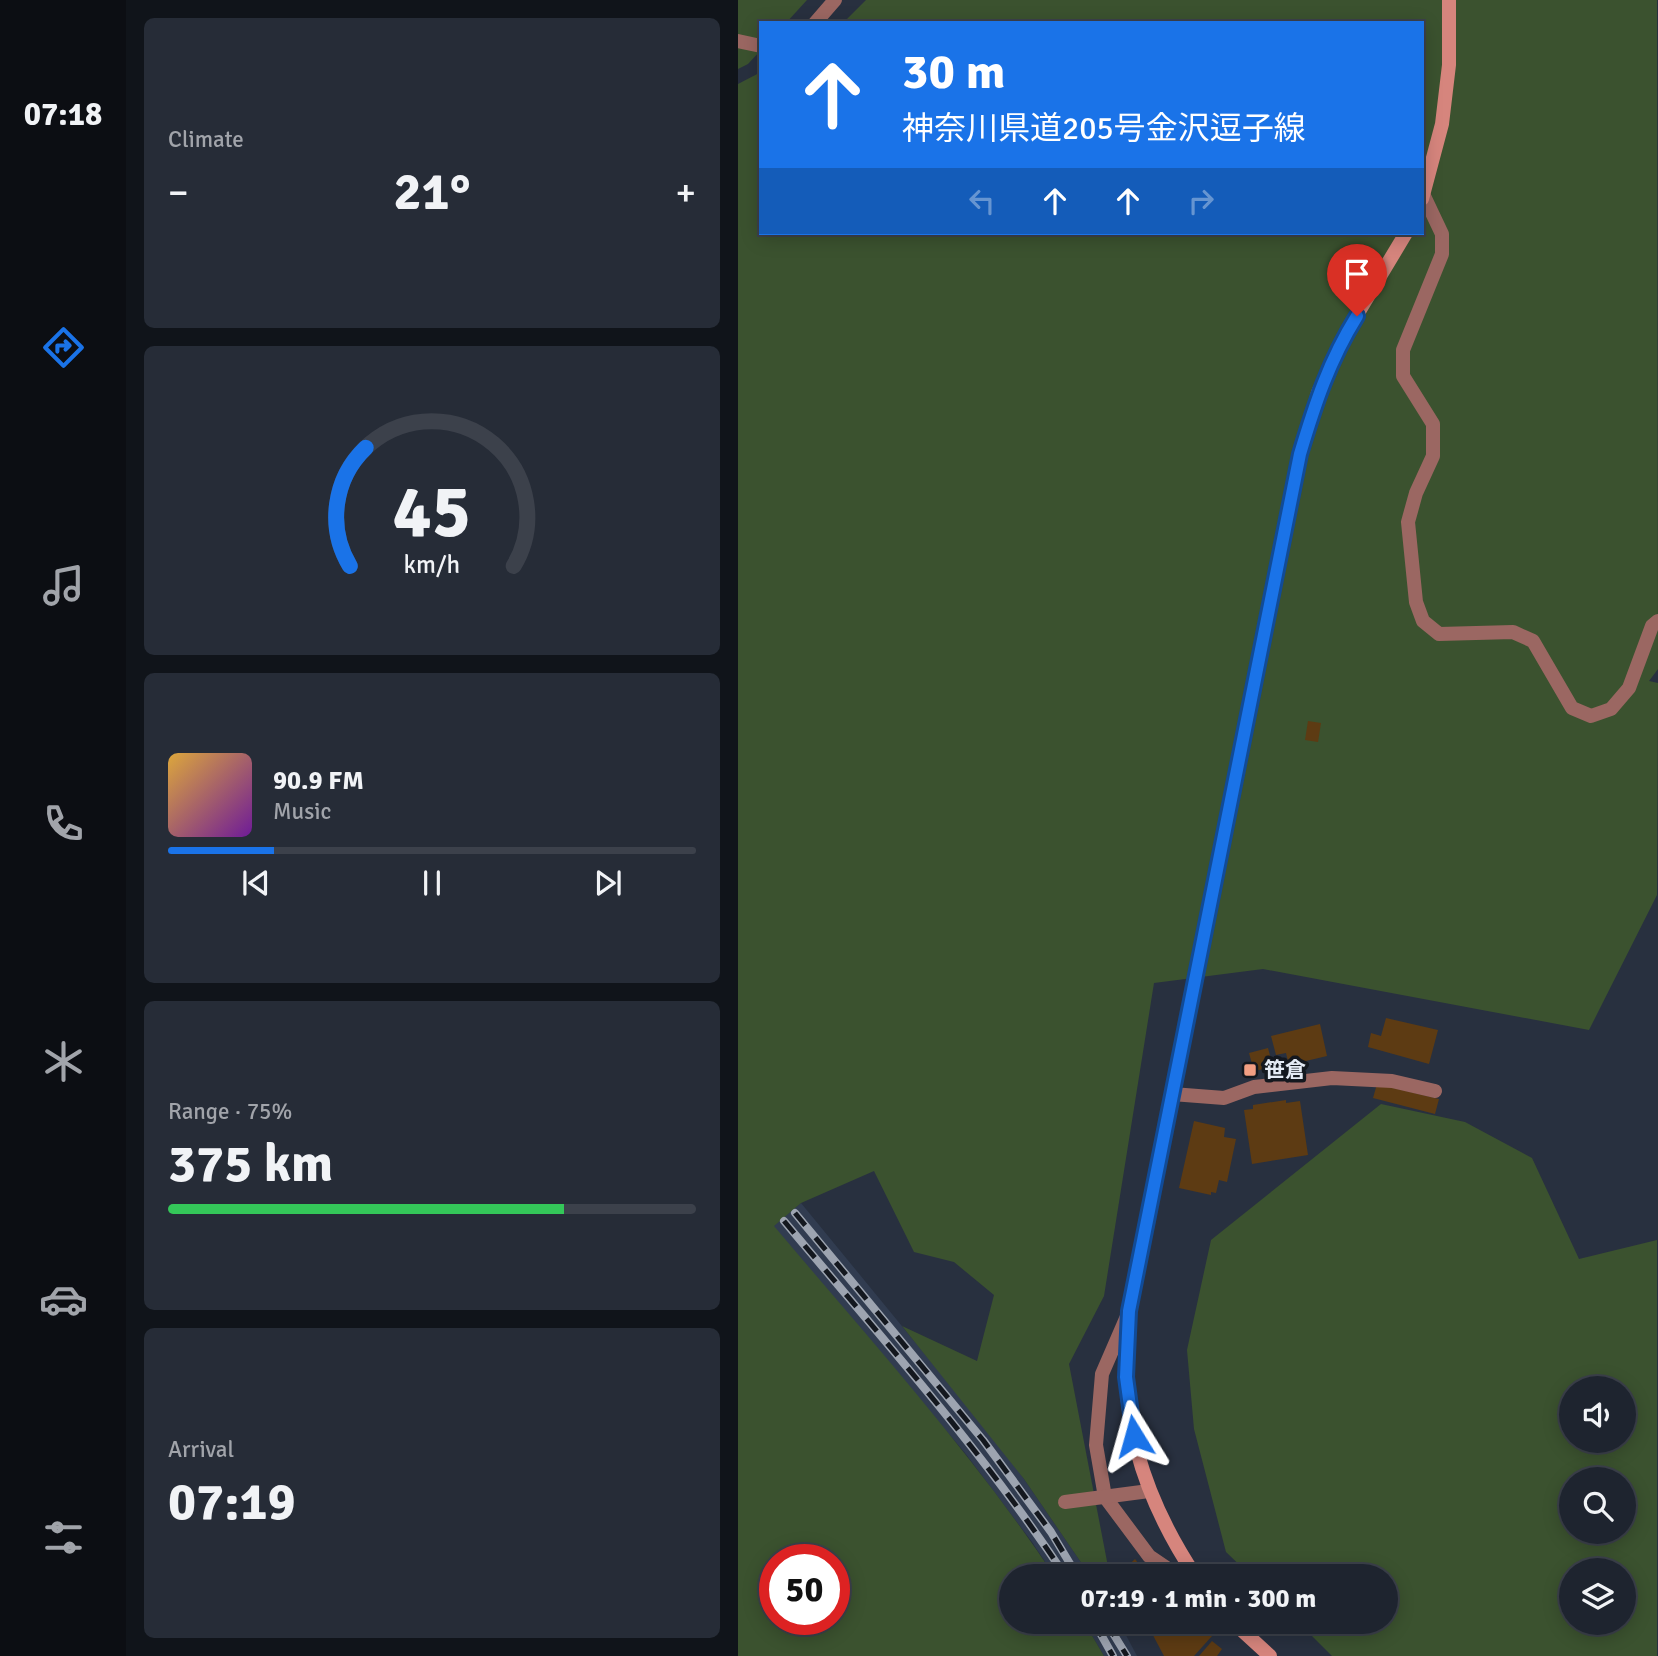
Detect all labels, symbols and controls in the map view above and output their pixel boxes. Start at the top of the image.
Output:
text: 30 m [902,42,1005,102]
icon: ahead [787,49,878,140]
text: 07:18 [24,95,102,134]
text: 神奈川県道205号金沢逗子線 [902,109,1306,148]
text: Climate [168,125,244,154]
text: 21° [394,160,470,224]
text: − [168,169,189,216]
text: + [675,169,696,216]
icon: left [963,182,1001,220]
icon: ahead [1036,182,1074,220]
icon: ahead [1109,182,1147,220]
icon: right [1182,182,1220,220]
pin [1327,244,1387,316]
icon: arrive [1338,255,1376,293]
icon: directions [39,323,88,372]
text: 45 [393,469,471,558]
text: km/h [404,549,460,580]
icon: music [39,561,88,610]
text: 90.9 FM [273,765,364,797]
text: Music [273,797,331,826]
icon: phone [39,799,88,848]
icon: previous [237,864,275,902]
icon: pause [413,864,451,902]
icon: next [589,864,627,902]
icon: climate [39,1037,88,1086]
place label: 笹倉 [1264,1057,1306,1083]
marker: 笹倉 [1242,1062,1258,1078]
text: Range · 75% [168,1097,292,1126]
text: 375 km [168,1132,333,1196]
icon: car [39,1275,88,1324]
map controls [1559,1376,1636,1635]
button: sound [1559,1376,1636,1453]
position arrow [1097,1399,1171,1473]
text: Arrival [168,1435,234,1464]
button: search [1559,1467,1636,1544]
text: 07:19 [168,1470,296,1534]
icon: filters [39,1513,88,1562]
speed limit sign: 50 [759,1544,850,1635]
button: layers [1559,1558,1636,1635]
text: 07:19 · 1 min · 300 m [1081,1583,1316,1615]

